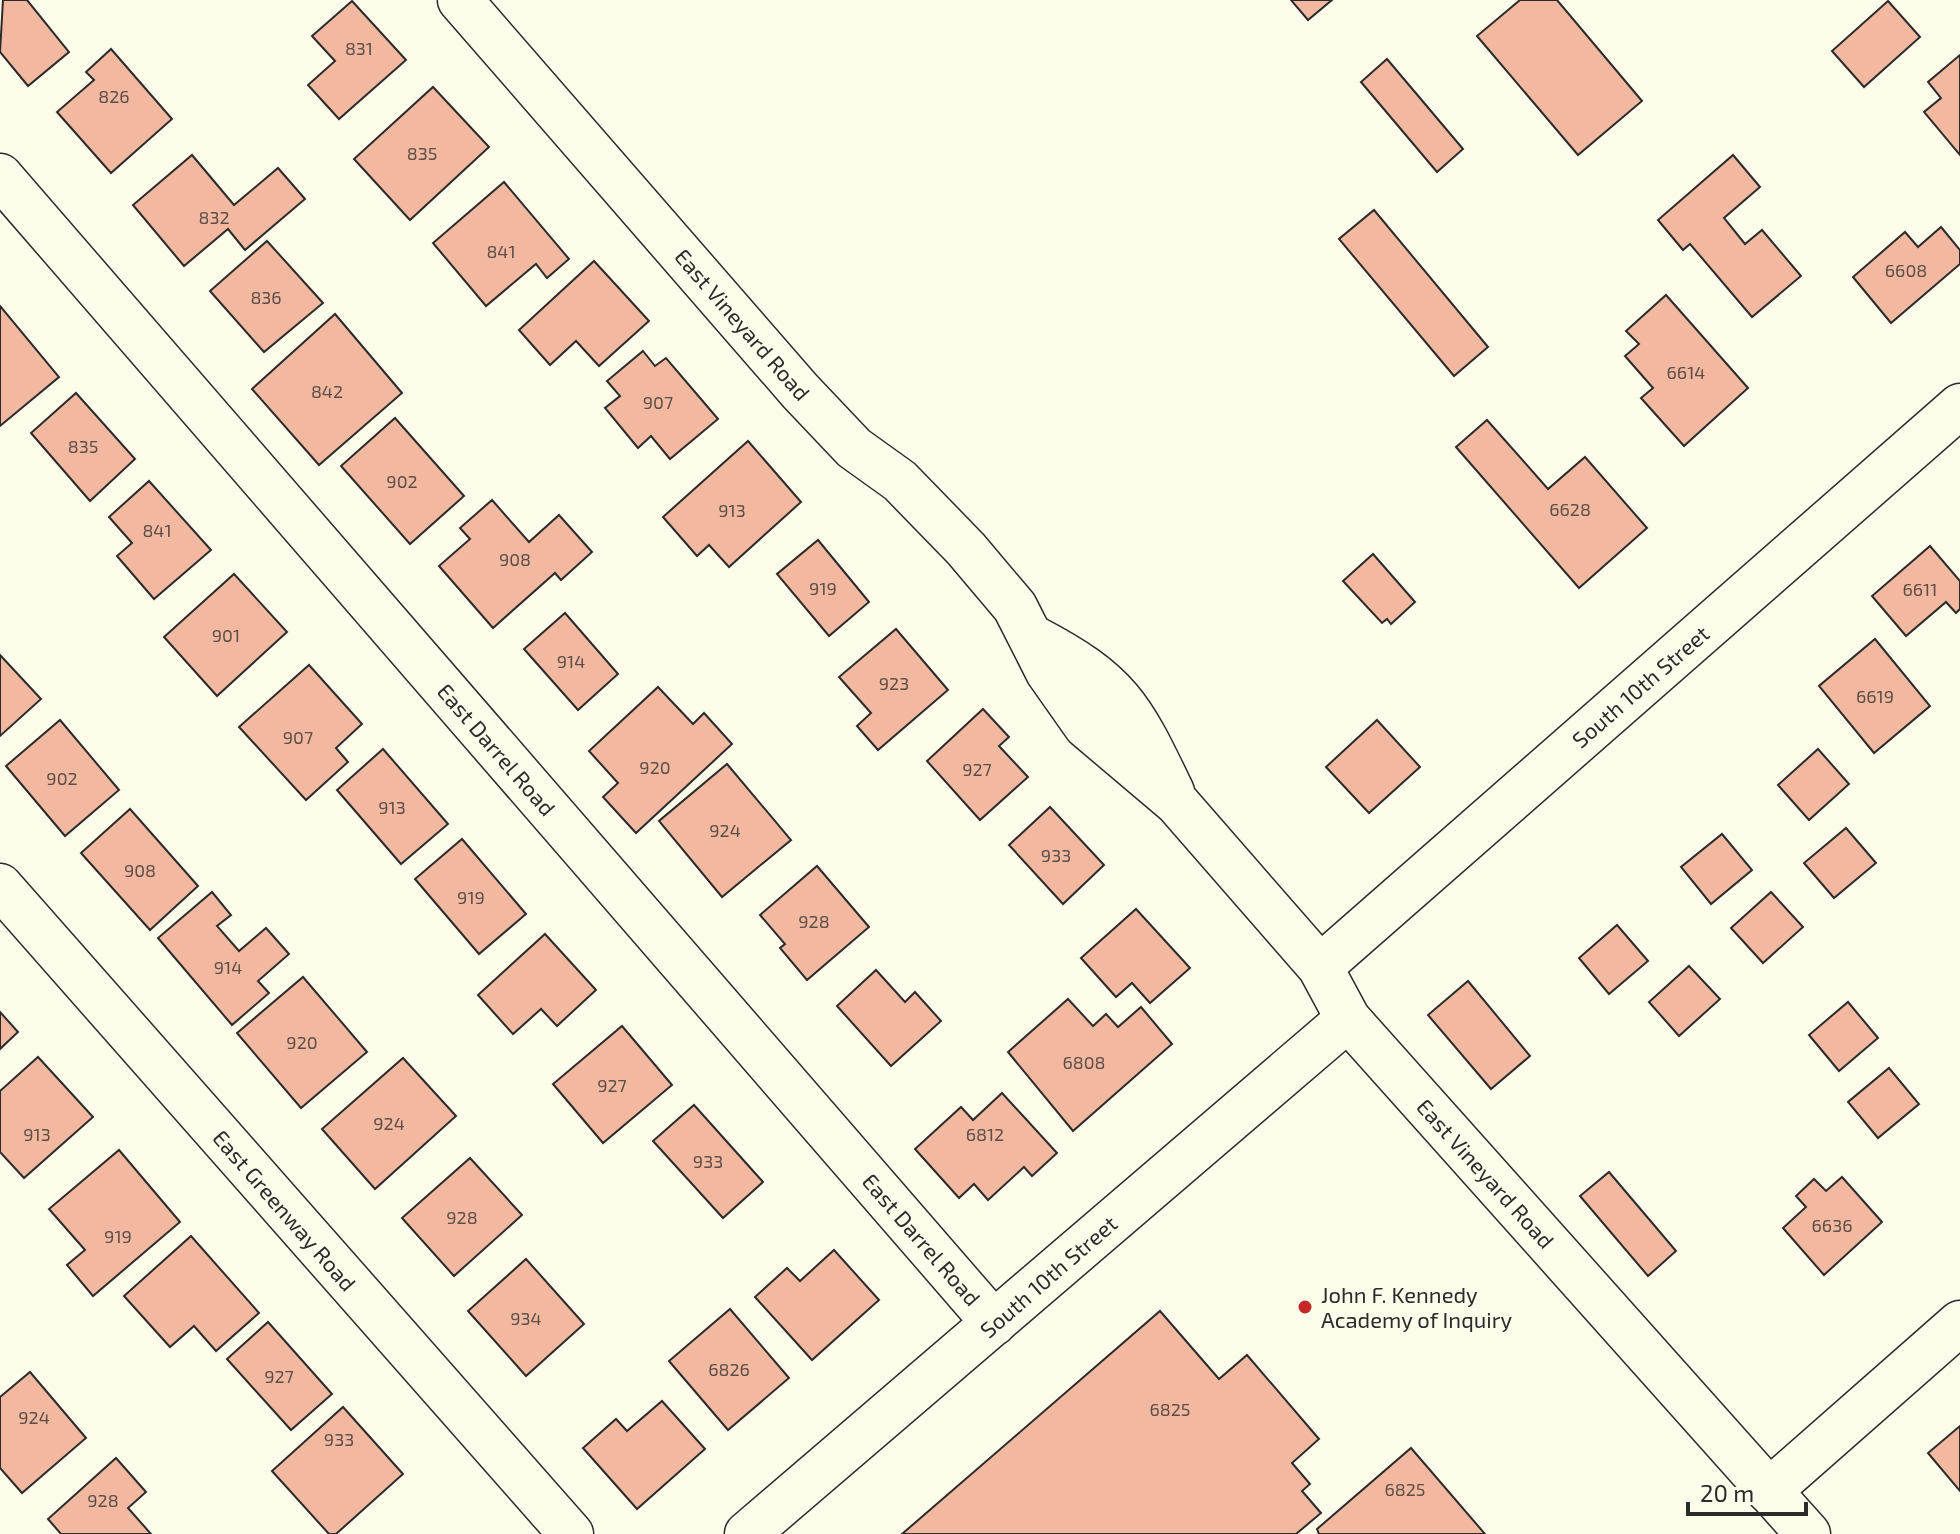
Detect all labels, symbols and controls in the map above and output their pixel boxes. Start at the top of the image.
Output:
house number: 831 [345,37,373,59]
house number: 826 [98,85,130,107]
house number: 835 [407,142,437,164]
house number: 832 [198,206,230,228]
house number: 841 [486,240,516,262]
street label: East Vineyard Road [670,243,816,405]
house number: 6608 [1885,259,1927,281]
house number: 836 [250,286,282,308]
house number: 6614 [1667,361,1705,383]
house number: 842 [311,380,343,402]
house number: 907 [643,391,673,413]
house number: 835 [68,435,98,457]
house number: 902 [386,470,418,492]
house number: 6628 [1549,498,1591,520]
house number: 913 [718,499,746,521]
house number: 841 [142,519,172,541]
house number: 908 [499,548,531,570]
house number: 919 [809,577,837,599]
house number: 6611 [1903,578,1937,600]
street label: South 10th Street [1566,620,1714,752]
house number: 901 [212,624,240,646]
house number: 914 [557,650,585,672]
house number: 923 [879,672,909,694]
street label: East Darrel Road [433,678,561,820]
house number: 6619 [1856,685,1894,707]
house number: 907 [283,726,313,748]
house number: 920 [639,756,671,778]
house number: 927 [962,758,992,780]
house number: 902 [46,767,78,789]
house number: 913 [378,796,406,818]
house number: 924 [709,819,741,841]
house number: 933 [1041,844,1071,866]
house number: 908 [124,859,156,881]
house number: 919 [457,886,485,908]
house number: 928 [798,910,830,932]
house number: 914 [214,956,242,978]
house number: 920 [286,1031,318,1053]
house number: 6808 [1062,1051,1106,1073]
house number: 927 [597,1074,627,1096]
street label: East Vineyard Road [1412,1093,1560,1253]
house number: 924 [373,1112,405,1134]
house number: 913 [23,1123,51,1145]
house number: 6812 [966,1123,1004,1145]
street label: East Greenway Road [208,1124,362,1296]
house number: 933 [693,1150,723,1172]
street label: East Darrel Road [858,1168,986,1310]
house number: 928 [446,1206,478,1228]
street label: South 10th Street [974,1210,1122,1342]
house number: 6636 [1812,1214,1852,1236]
house number: 919 [104,1225,132,1247]
place label: John F. Kennedy Academy of Inquiry [1321,1281,1512,1332]
marker: John F. Kennedy Academy of Inquiry [1296,1298,1314,1316]
house number: 934 [510,1307,542,1329]
house number: 6826 [708,1358,750,1380]
house number: 927 [264,1365,294,1387]
house number: 6825 [1150,1398,1191,1420]
house number: 924 [18,1406,50,1428]
house number: 933 [324,1428,354,1450]
scale bar [1688,1466,1806,1516]
house number: 6825 [1385,1478,1426,1500]
text: 20 m [1700,1478,1754,1507]
house number: 928 [87,1489,119,1511]

